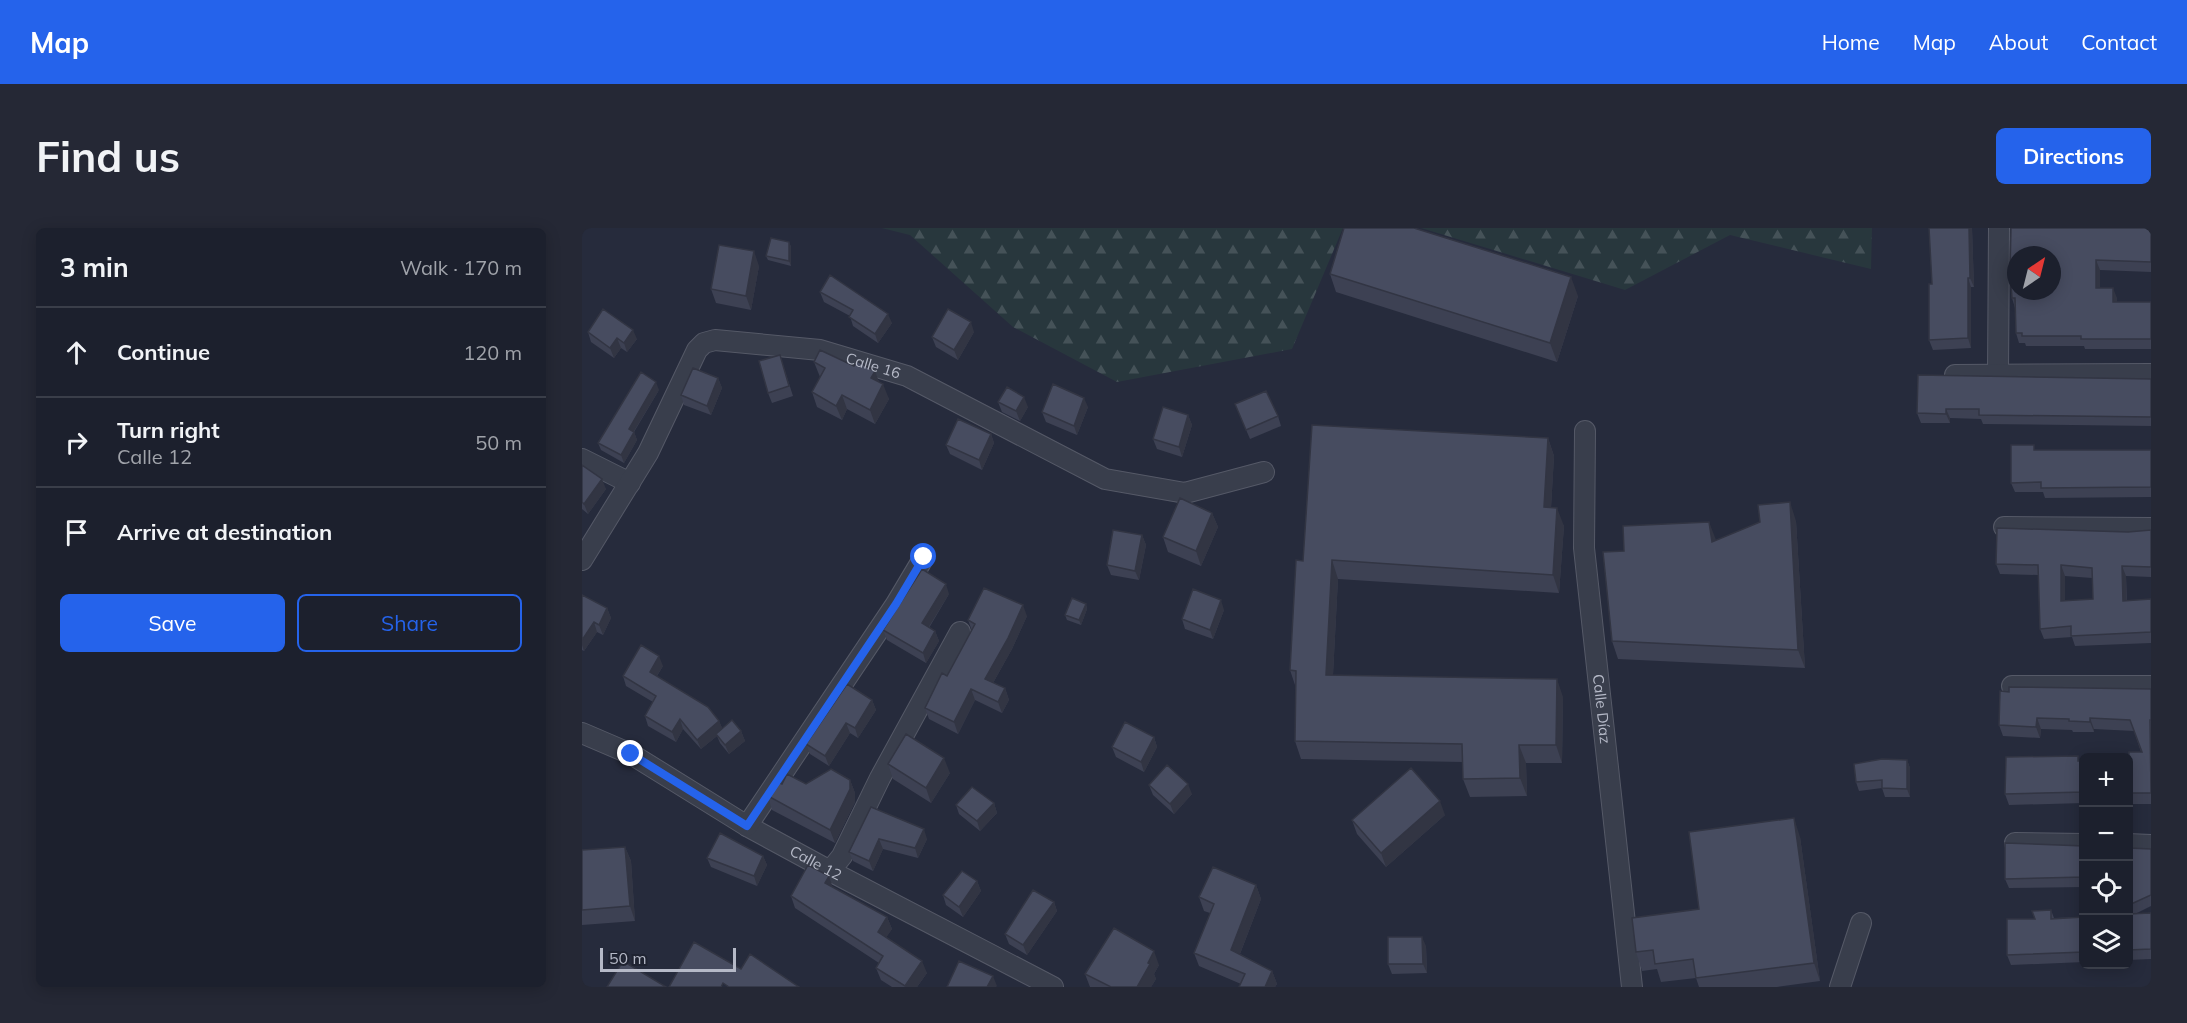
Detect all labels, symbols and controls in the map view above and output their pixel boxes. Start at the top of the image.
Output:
text: Map [30,25,89,60]
text: Home [1822,29,1880,55]
text: Map [1913,29,1956,55]
text: About [1989,29,2048,55]
text: Contact [2081,29,2157,55]
button: Directions [1996,128,2151,184]
text: Find us [36,130,180,183]
north arrow [2007,246,2061,300]
text: 3 min [60,251,129,284]
text: Walk · 170 m [400,255,522,280]
icon: ahead [60,336,93,369]
text: Continue [117,338,210,366]
text: 120 m [463,340,522,365]
street label: Calle 16 [844,348,903,383]
text: Turn right [117,416,220,444]
icon: right [60,426,93,459]
text: 50 m [475,430,522,455]
text: Calle 12 [117,444,192,469]
icon: arrive [60,516,93,549]
text: Arrive at destination [117,518,332,546]
route start [910,543,936,569]
button: Save [60,594,285,652]
button: Share [297,594,522,652]
street label: Calle Díaz [1589,673,1615,745]
route end [617,740,643,766]
map controls [2079,753,2133,969]
button: + [2079,753,2133,807]
button: − [2079,807,2133,861]
street label: Calle 12 [787,841,845,884]
button: locate [2079,861,2133,915]
button: layers [2079,915,2133,969]
scale bar [600,945,736,972]
text: 50 m [609,948,646,968]

